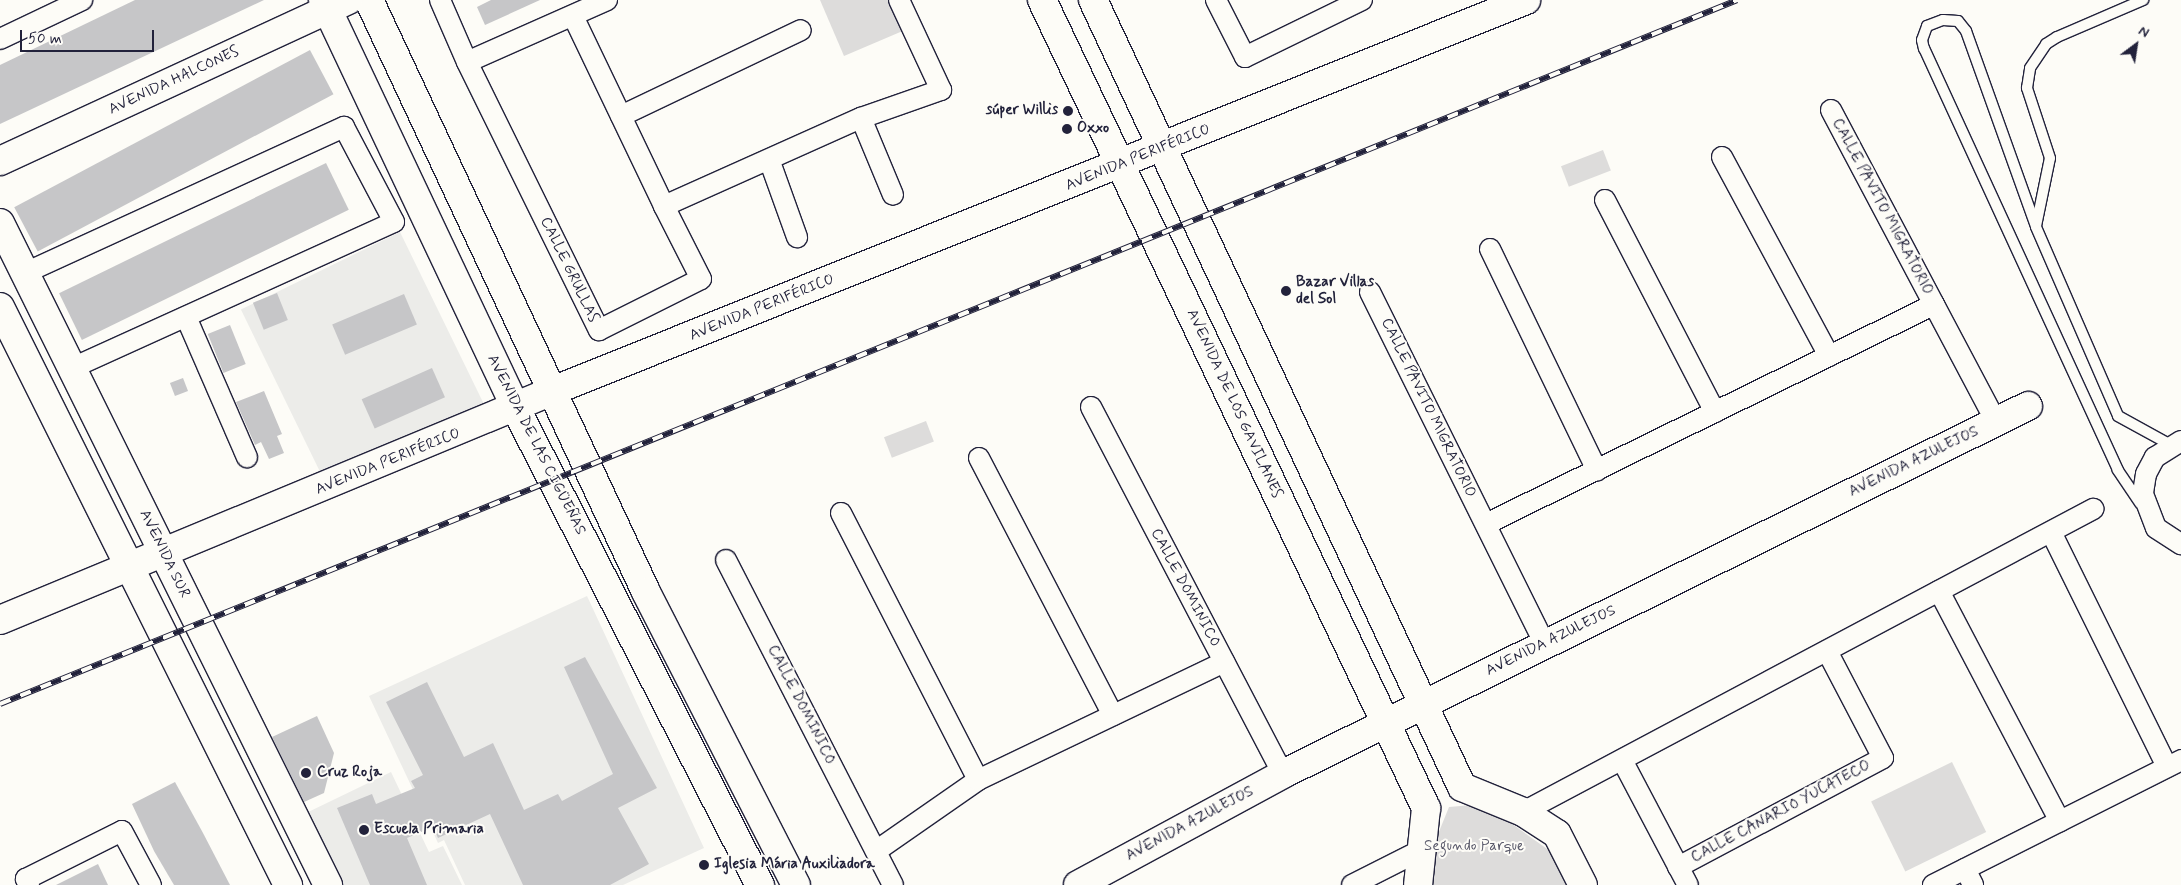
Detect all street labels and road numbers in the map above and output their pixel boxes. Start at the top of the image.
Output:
street label: AVENIDA HALCONES [106,43,242,119]
street label: CALLE PAVITO MIGRATORIO [1827,114,1937,300]
street label: AVENIDA PERIFÉRICO [1062,120,1214,196]
street label: CALLE GRULLAS [536,214,602,326]
street label: AVENIDA PERIFÉRICO [686,270,838,346]
street label: AVENIDA DE LOS GAVILANES [1182,307,1286,501]
street label: CALLE PAVITO MIGRATORIO [1376,313,1480,503]
street label: AVENIDA DE LAS CIGÜEÑAS [483,352,589,538]
street label: AVENIDA AZULEJOS [1846,423,1982,501]
street label: AVENIDA PERIFÉRICO [312,424,464,500]
street label: AVENIDA SUR [135,507,193,601]
street label: CALLE DOMINICO [1147,526,1223,650]
street label: AVENIDA AZULEJOS [1483,602,1619,680]
street label: CALLE DOMINICO [763,643,839,767]
street label: CALLE CANARIO YUCATECO [1690,758,1872,866]
street label: AVENIDA AZULEJOS [1123,782,1257,866]

